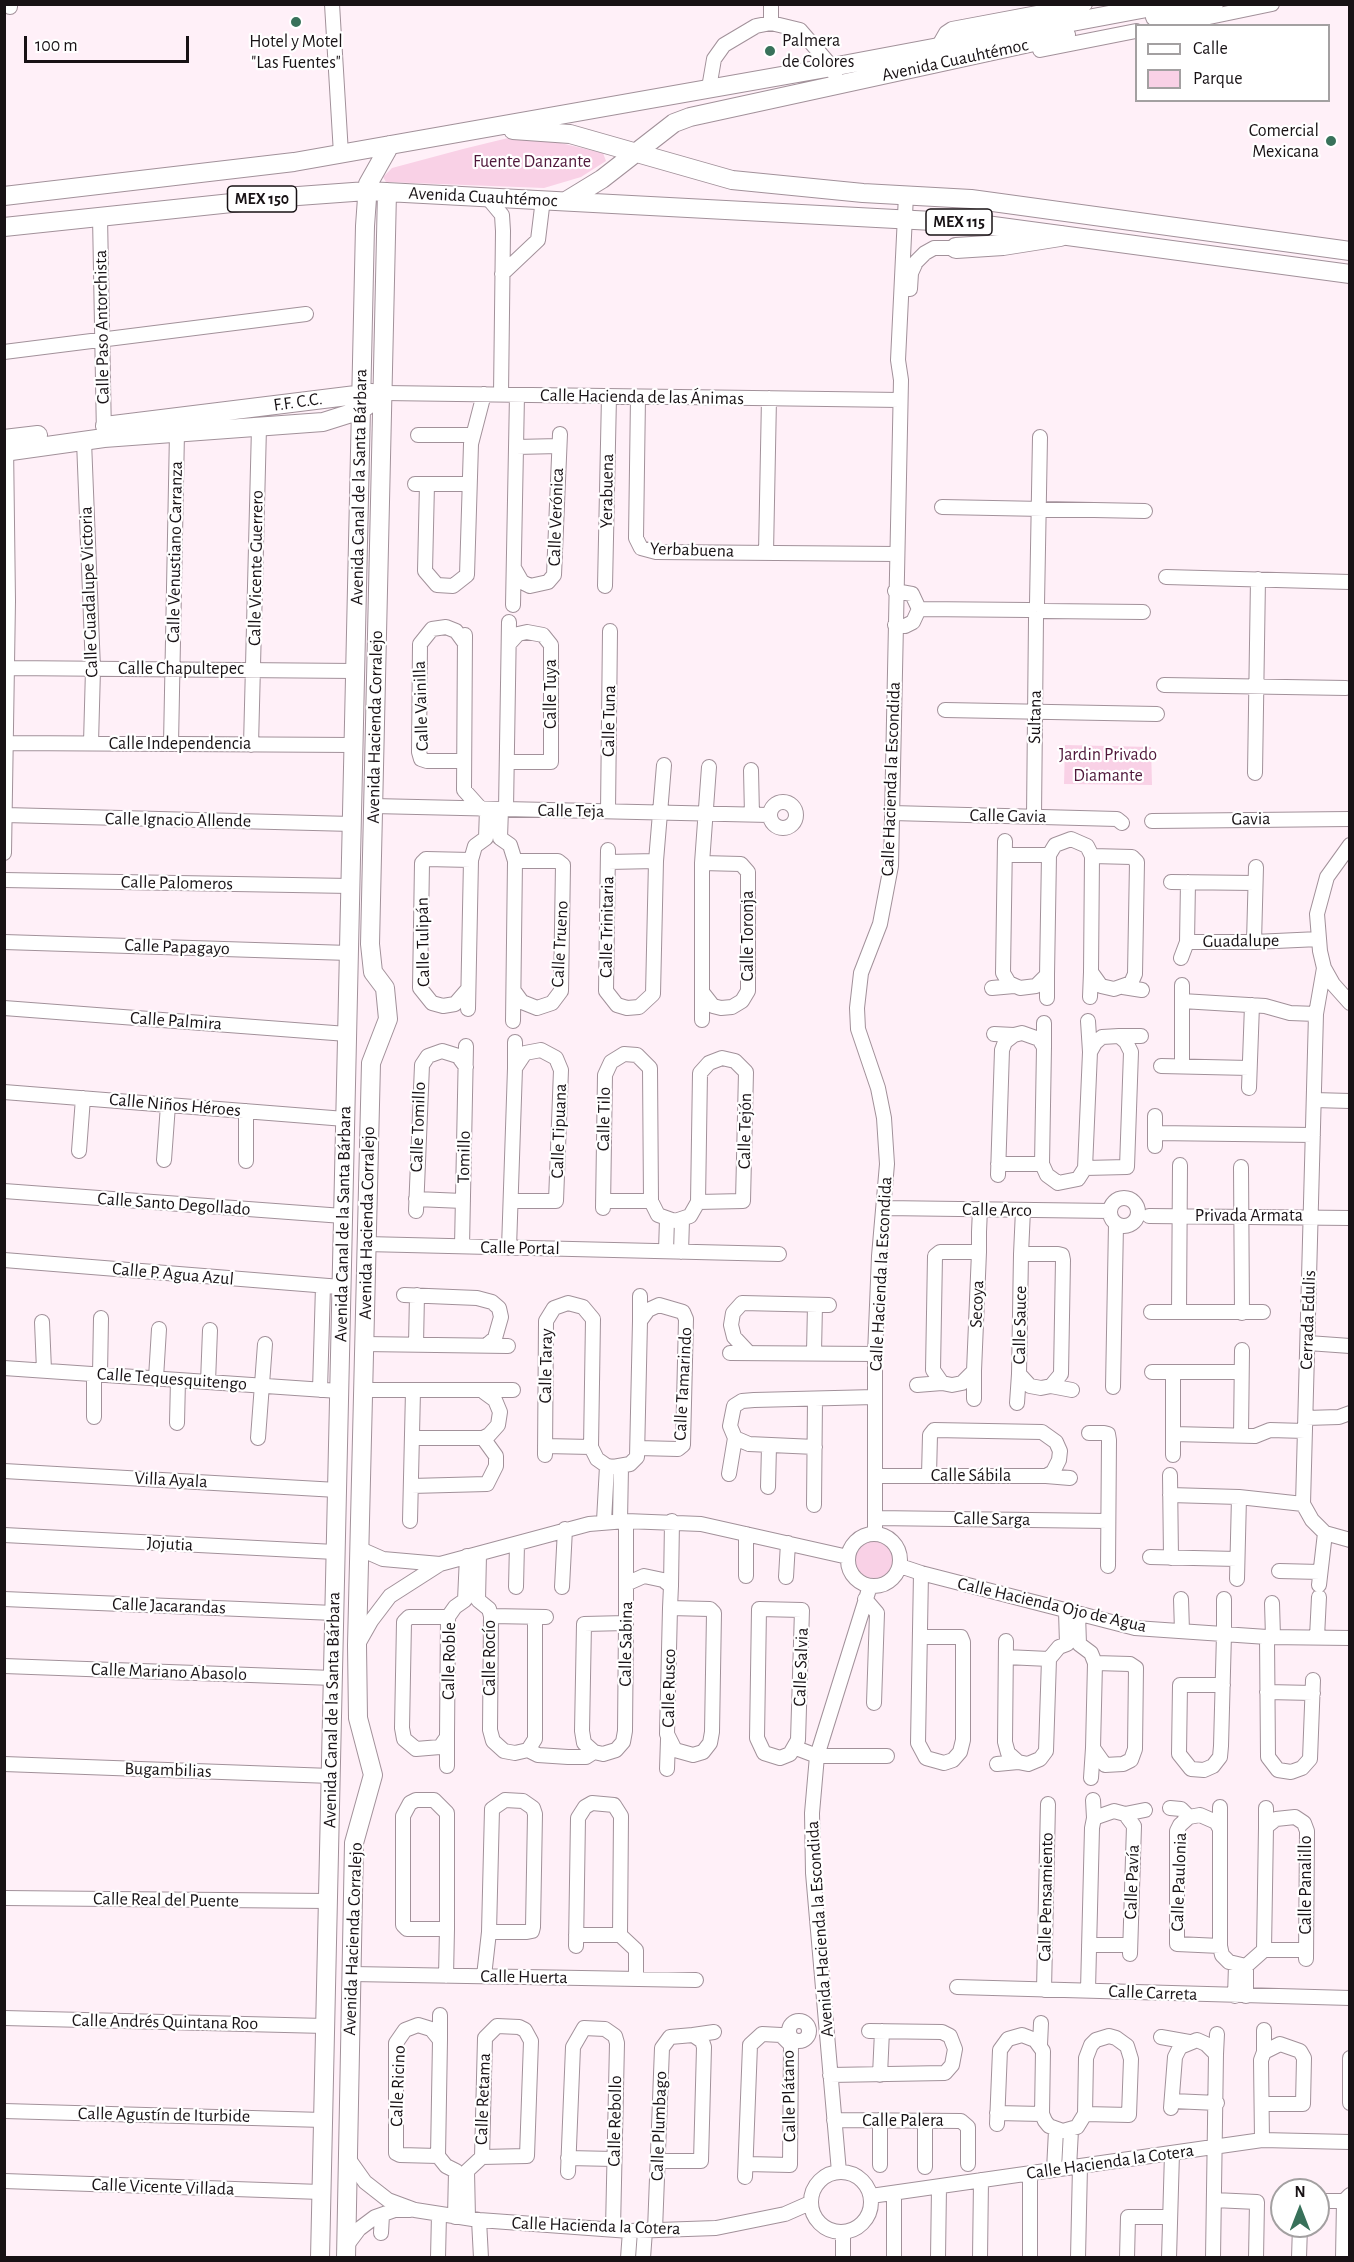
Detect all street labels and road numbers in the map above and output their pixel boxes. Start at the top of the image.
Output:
street label: Avenida Cuauhtémoc [880,34,1030,86]
street label: Avenida Cuauhtémoc [408,182,558,212]
road number: MEX 150 [228,186,296,212]
road number: MEX 115 [926,209,992,235]
street label: Calle Paso Antorchista [90,250,114,404]
street label: Avenida Canal de la Santa Bárbara [346,369,372,605]
street label: Calle Hacienda de las Ánimas [540,384,744,410]
street label: F.F. C.C. [272,388,324,416]
street label: Yerabuena [596,453,618,529]
street label: Calle Venustiano Carranza [163,461,187,643]
street label: Calle Verónica [543,467,569,567]
street label: Calle Vicente Guerrero [244,490,268,646]
street label: Calle Guadalupe Victoria [75,506,103,678]
street label: Yerbabuena [649,538,735,562]
street label: Avenida Hacienda Corralejo [363,630,387,824]
street label: Calle Chapultepec [118,658,244,680]
street label: Calle Tuya [540,659,562,729]
street label: Calle Vainilla [409,660,433,752]
street label: Calle Hacienda la Escondida [877,681,905,877]
street label: Calle Tuna [598,685,620,757]
street label: Sultana [1024,690,1046,744]
street label: Calle Independencia [109,733,251,755]
street label: Calle Teja [537,800,605,822]
street label: Calle Gavia [969,805,1047,827]
street label: Calle Ignacio Allende [105,808,251,832]
street label: Gavia [1231,808,1271,830]
street label: Calle Palomeros [121,871,233,895]
street label: Calle Trinitaria [595,876,619,978]
street label: Calle Toronja [737,891,759,981]
street label: Calle Tulipán [411,897,435,987]
street label: Calle Trueno [547,900,573,988]
street label: Guadalupe [1202,930,1280,952]
street label: Calle Papagayo [124,934,230,960]
street label: Calle Palmira [129,1007,223,1035]
street label: Calle Tomillo [406,1081,430,1173]
street label: Calle Tipuana [547,1083,571,1179]
street label: Calle Tilo [593,1087,615,1151]
street label: Calle Niños Héroes [108,1088,242,1122]
street label: Calle Tejón [734,1093,756,1169]
street label: Avenida Canal de la Santa Bárbara [330,1106,356,1342]
street label: Avenida Hacienda Corralejo [355,1126,379,1320]
street label: Tomillo [453,1130,475,1184]
street label: Calle Hacienda la Escondida [865,1176,897,1372]
street label: Calle Santo Degollado [97,1188,251,1220]
street label: Calle Arco [962,1199,1032,1221]
street label: Privada Armata [1195,1205,1303,1227]
street label: Calle Portal [480,1237,560,1259]
street label: Calle P. Agua Azul [111,1258,235,1290]
street label: Cerrada Edulis [1295,1270,1321,1370]
street label: Secoya [965,1280,989,1328]
street label: Calle Sauce [1009,1285,1031,1365]
street label: Calle Tamarindo [669,1327,697,1441]
street label: Calle Taray [535,1328,557,1404]
street label: Calle Tequesquitengo [96,1363,248,1395]
street label: Calle Sábila [931,1465,1011,1487]
street label: Villa Ayala [134,1467,208,1493]
street label: Calle Sarga [953,1508,1031,1530]
street label: Jojutia [146,1532,194,1556]
street label: Calle Hacienda Ojo de Agua [955,1573,1149,1637]
street label: Avenida Canal de la Santa Bárbara [319,1592,345,1828]
street label: Calle Jacarandas [112,1593,226,1619]
street label: Calle Sabina [614,1601,638,1687]
street label: Calle Rocío [479,1620,501,1696]
street label: Calle Roble [438,1622,460,1700]
street label: Calle Salvia [789,1627,813,1707]
street label: Calle Rusco [658,1648,680,1728]
street label: Calle Mariano Abasolo [91,1658,247,1686]
street label: Bugambilias [124,1758,212,1782]
street label: Avenida Hacienda la Escondida [802,1820,838,2038]
street label: Calle Pensamiento [1034,1832,1058,1962]
street label: Calle Paulonia [1166,1832,1192,1932]
street label: Calle Panalillo [1295,1836,1317,1934]
street label: Avenida Hacienda Corralejo [339,1842,367,2036]
street label: Calle Pavía [1120,1844,1144,1920]
street label: Calle Real del Puente [93,1888,239,1912]
street label: Calle Huerta [480,1965,568,1989]
street label: Calle Carreta [1108,1981,1198,2005]
street label: Calle Andrés Quintana Roo [72,2010,258,2034]
street label: Calle Ricino [386,2045,410,2127]
street label: Calle Plátano [777,2050,801,2142]
street label: Calle Retama [471,2053,495,2145]
street label: Calle Plumbago [646,2071,672,2181]
street label: Calle Rebollo [603,2075,627,2167]
street label: Calle Agustín de Iturbide [78,2103,250,2127]
street label: Calle Palera [862,2110,944,2132]
street label: Calle Hacienda la Cotera [1025,2140,1195,2184]
street label: Calle Vicente Villada [91,2174,235,2200]
street label: Calle Hacienda la Cotera [511,2212,681,2240]

